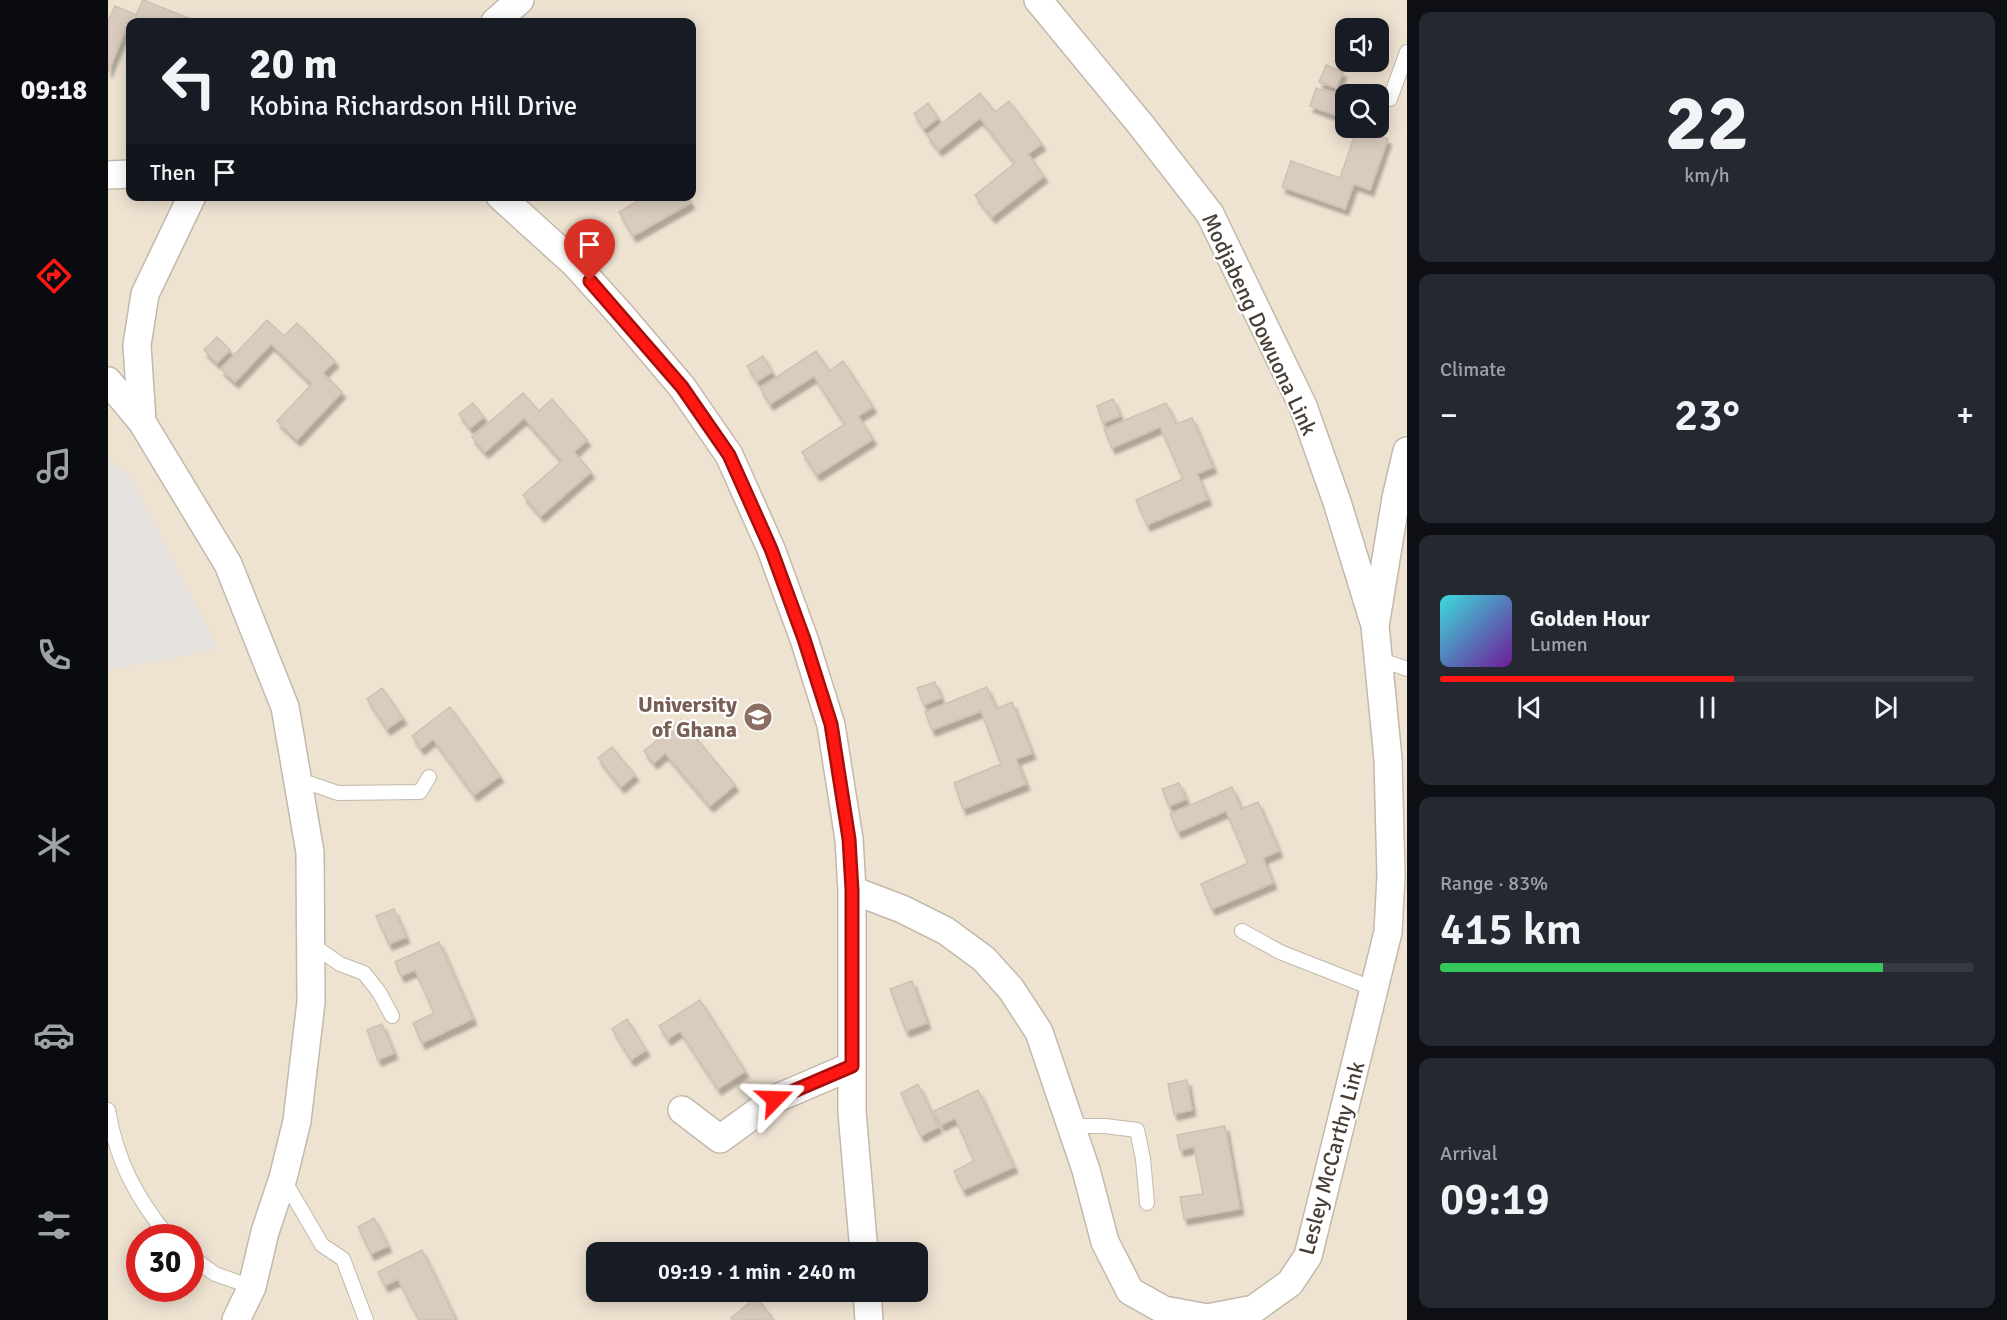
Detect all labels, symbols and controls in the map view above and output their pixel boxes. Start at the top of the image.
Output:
map controls [1335,18,1389,138]
button: sound [1335,18,1389,72]
text: 20 m [249,39,338,90]
icon: left [150,42,228,120]
text: 09:18 [21,74,87,107]
text: 22 [1665,76,1749,172]
button: search [1335,84,1389,138]
text: Kobina Richardson Hill Drive [249,90,577,123]
icon: arrive [208,156,241,189]
text: Then [150,159,196,186]
text: km/h [1684,163,1730,188]
street label: Modjabeng Dowuona Link [1196,209,1323,440]
pin [564,219,615,281]
icon: arrive [573,228,606,261]
icon: directions [33,255,75,297]
text: Climate [1440,357,1506,382]
text: 23° [1674,388,1740,443]
text: − [1440,395,1458,436]
text: + [1956,395,1974,436]
icon: music [33,445,75,487]
text: Golden Hour [1530,605,1650,632]
text: Lumen [1530,632,1588,657]
icon: phone [33,634,75,676]
place label: University of Ghana [638,691,737,743]
icon: previous [1513,691,1546,724]
icon: pause [1691,691,1724,724]
icon: next [1869,691,1902,724]
school or university icon: University of Ghana [742,701,774,733]
icon: climate [33,824,75,866]
text: Range · 83% [1440,871,1548,896]
text: 415 km [1440,902,1582,957]
icon: car [33,1014,75,1056]
street label: Lesley McCarthy Link [1293,1058,1370,1258]
position arrow [743,1067,807,1131]
text: Arrival [1440,1141,1498,1166]
text: 09:19 [1440,1172,1550,1227]
icon: filters [33,1204,75,1246]
speed limit sign: 30 [126,1224,204,1302]
text: 09:19 · 1 min · 240 m [658,1258,856,1285]

